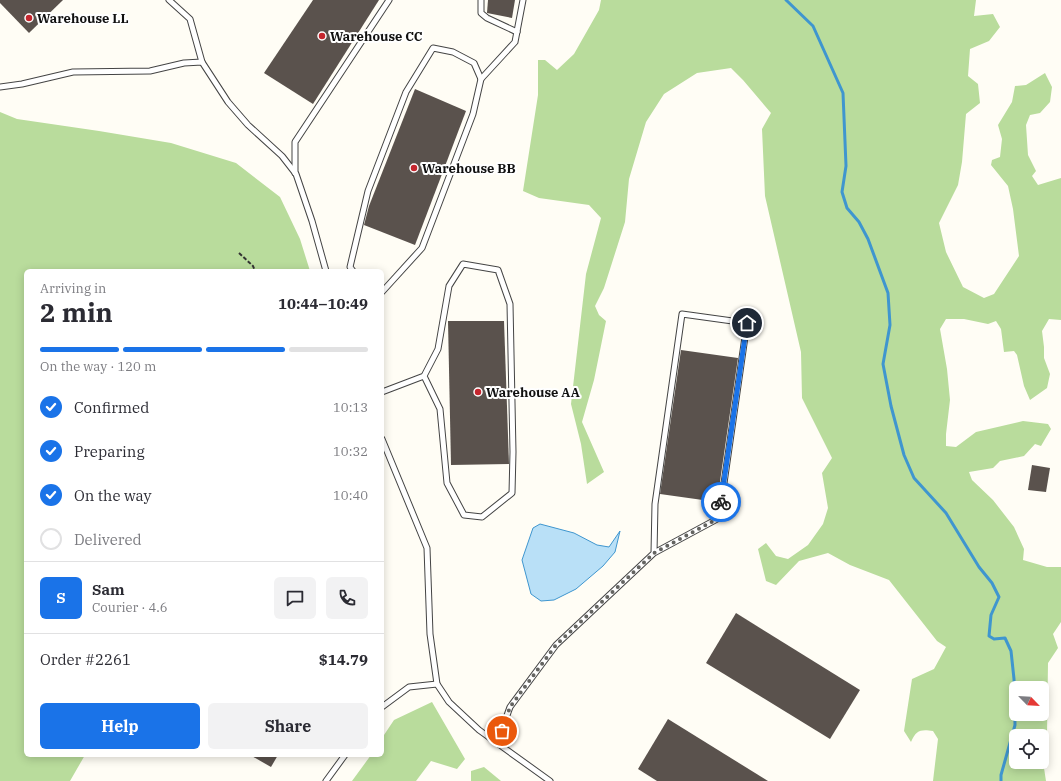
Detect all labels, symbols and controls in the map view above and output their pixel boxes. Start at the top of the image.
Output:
place label: Warehouse LL [37,10,129,27]
marker: Warehouse LL [24,13,34,23]
place label: Warehouse CC [330,28,423,45]
marker: Warehouse CC [317,31,327,41]
place label: Warehouse BB [422,160,516,177]
marker: Warehouse BB [409,163,419,173]
text: Arriving in [40,280,106,297]
text: 10:44–10:49 [278,294,368,313]
text: 2 min [40,295,113,329]
pin [730,306,764,340]
icon: home [736,312,758,334]
text: On the way · 120 m [40,358,156,375]
place label: Warehouse AA [486,384,580,401]
marker: Warehouse AA [473,387,483,397]
icon: check [40,396,62,418]
text: Confirmed [74,398,149,417]
text: 10:13 [333,399,368,416]
icon: check [40,440,62,462]
text: Preparing [74,442,145,461]
text: 10:32 [333,443,368,460]
courier [701,482,741,522]
icon: check [40,484,62,506]
text: On the way [74,486,152,505]
text: 10:40 [333,487,368,504]
icon: bike [710,491,732,513]
text: Delivered [74,530,142,549]
button: chat [274,577,316,619]
button: phone [326,577,368,619]
text: Sam [92,580,125,599]
text: S [56,588,66,607]
text: Courier · 4.6 [92,599,168,616]
text: Order #2261 [40,650,131,669]
text: $14.79 [319,650,368,669]
north arrow [1009,681,1049,721]
map controls [1009,681,1049,769]
button: Help [40,703,200,749]
button: Share [208,703,368,749]
pin [485,714,519,748]
icon: bag [491,720,513,742]
button: locate [1009,729,1049,769]

